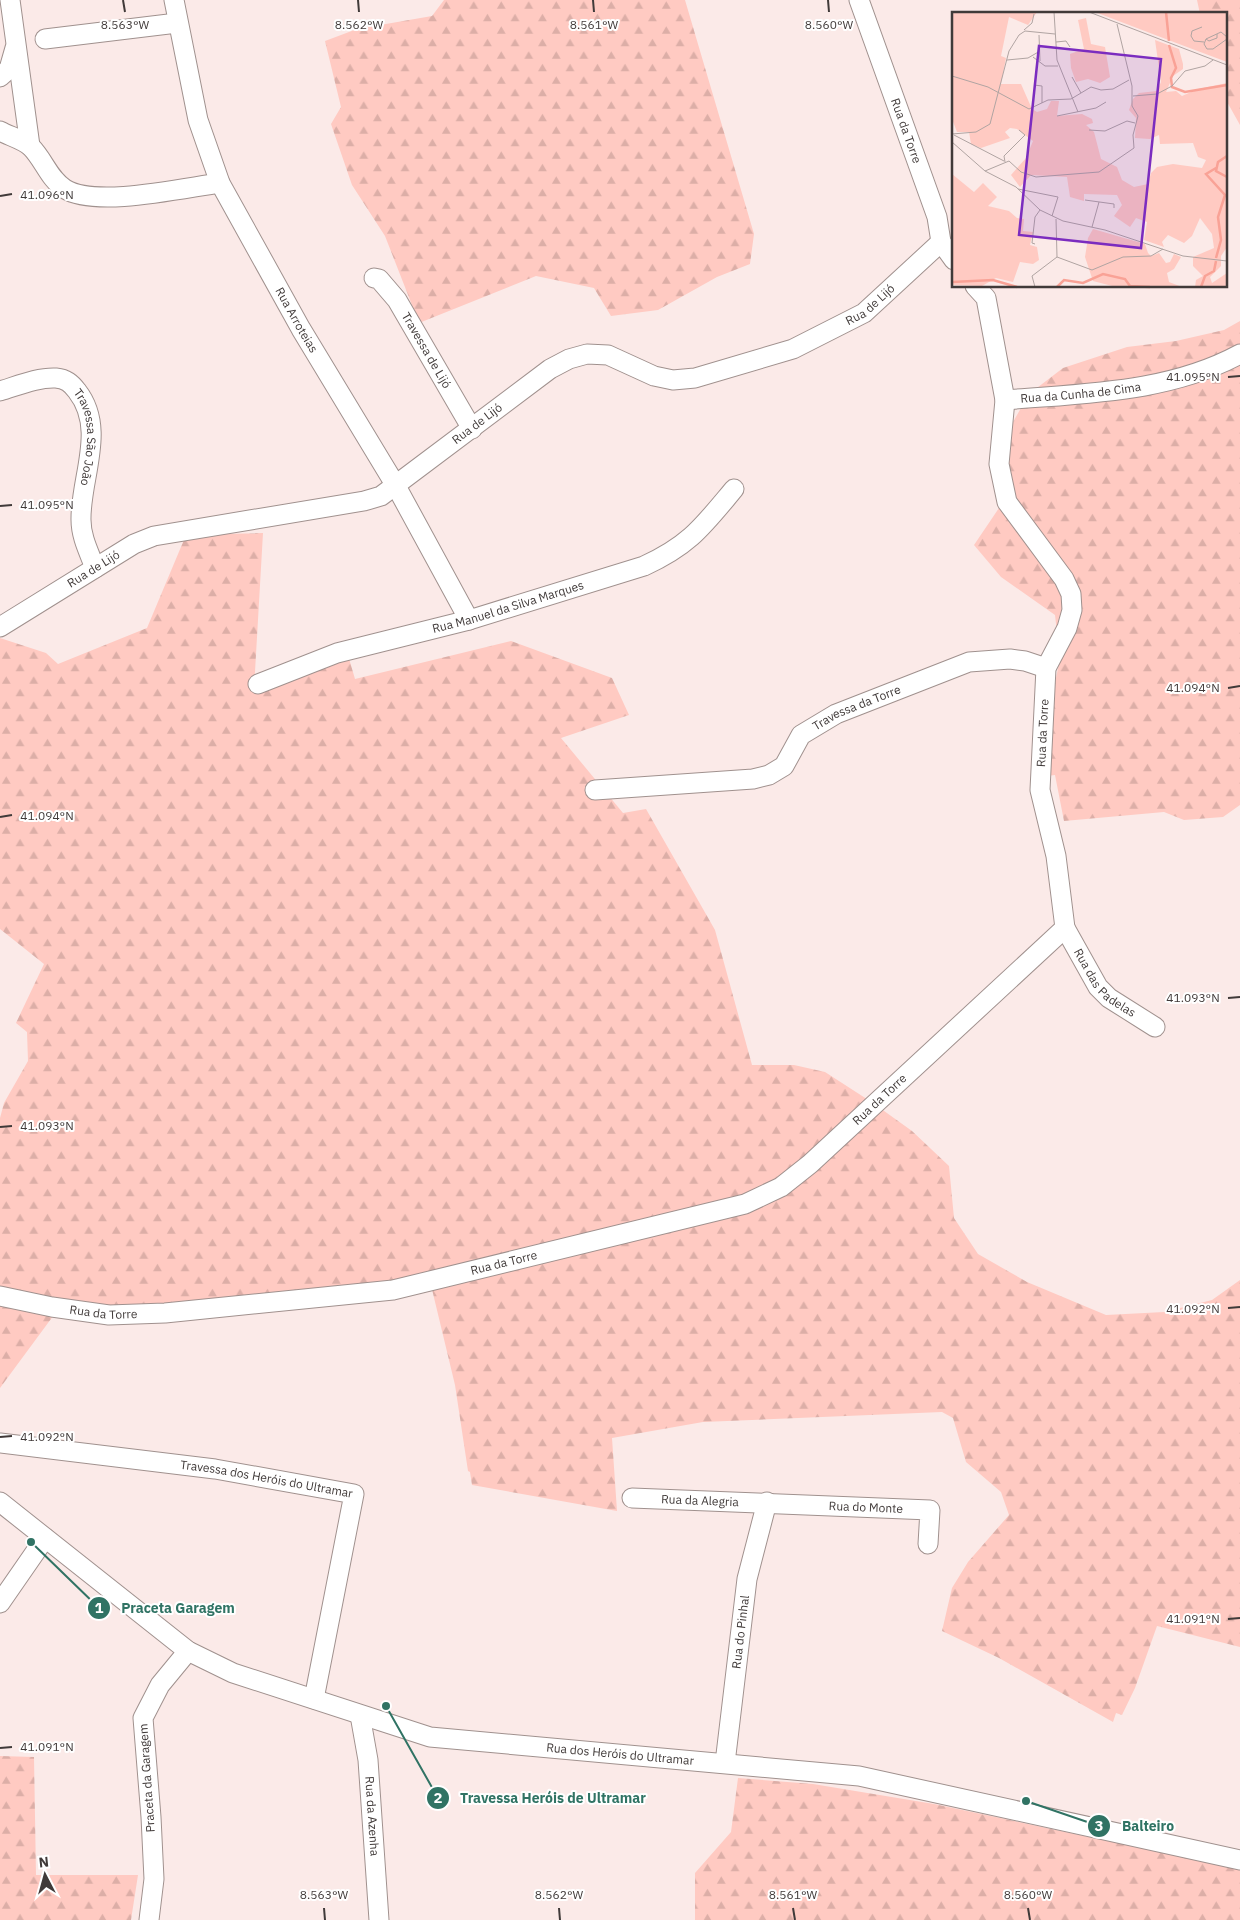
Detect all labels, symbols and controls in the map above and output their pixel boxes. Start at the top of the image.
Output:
inset map [952,12,1228,288]
text: 8.563°W [101,17,149,32]
text: 8.562°W [335,17,383,32]
text: 8.561°W [570,17,618,32]
text: 8.560°W [805,17,853,32]
street label: Rua da Torre [888,96,925,166]
text: 41.096°N [20,187,74,202]
street label: Rua de Lijó [843,280,898,328]
street label: Rua Arroteias [272,284,322,355]
street label: Travessa de Lijó [399,309,455,391]
text: 41.095°N [1166,369,1220,384]
street label: Rua da Cunha de Cima [1020,379,1143,406]
street label: Travessa São João [71,385,99,487]
street label: Rua de Lijó [449,400,505,447]
text: 41.095°N [20,497,74,512]
street label: Rua de Lijó [64,547,122,591]
street label: Rua Manuel da Silva Marques [430,577,586,636]
text: 41.094°N [1166,680,1220,695]
street label: Travessa da Torre [810,681,903,733]
street label: Rua da Torre [1033,698,1051,767]
text: 41.094°N [20,808,74,823]
street label: Rua das Padelas [1071,946,1139,1020]
text: 41.093°N [1166,990,1220,1005]
street label: Rua da Torre [849,1070,910,1128]
text: 41.093°N [20,1118,74,1133]
street label: Rua da Torre [469,1247,539,1278]
text: 41.092°N [1166,1301,1220,1316]
street label: Rua da Torre [69,1302,138,1322]
text: 41.092°N [20,1429,74,1444]
street label: Travessa dos Heróis do Ultramar [179,1457,355,1501]
street label: Rua da Alegria [661,1491,740,1509]
street label: Rua do Monte [828,1498,904,1516]
callout: Praceta Garagem [86,1593,245,1622]
street label: Rua do Pinhal [728,1594,752,1669]
text: 1 [94,1598,104,1617]
text: Praceta Garagem [121,1599,235,1617]
text: 41.091°N [1166,1611,1220,1626]
street label: Praceta da Garagem [135,1723,158,1833]
text: 41.091°N [20,1739,74,1754]
street label: Rua dos Heróis do Ultramar [546,1740,695,1768]
street label: Rua da Azenha [362,1776,383,1857]
callout: Travessa Heróis de Ultramar [425,1783,656,1812]
text: 2 [433,1788,443,1807]
text: Travessa Heróis de Ultramar [460,1789,646,1807]
callout: Balteiro [1087,1812,1184,1841]
text: 3 [1094,1816,1104,1835]
text: Balteiro [1122,1817,1174,1835]
north arrow [20,1850,70,1900]
text: N [38,1853,50,1872]
text: 8.563°W [300,1887,348,1902]
text: 8.562°W [535,1887,583,1902]
text: 8.561°W [769,1887,817,1902]
text: 8.560°W [1004,1887,1052,1902]

